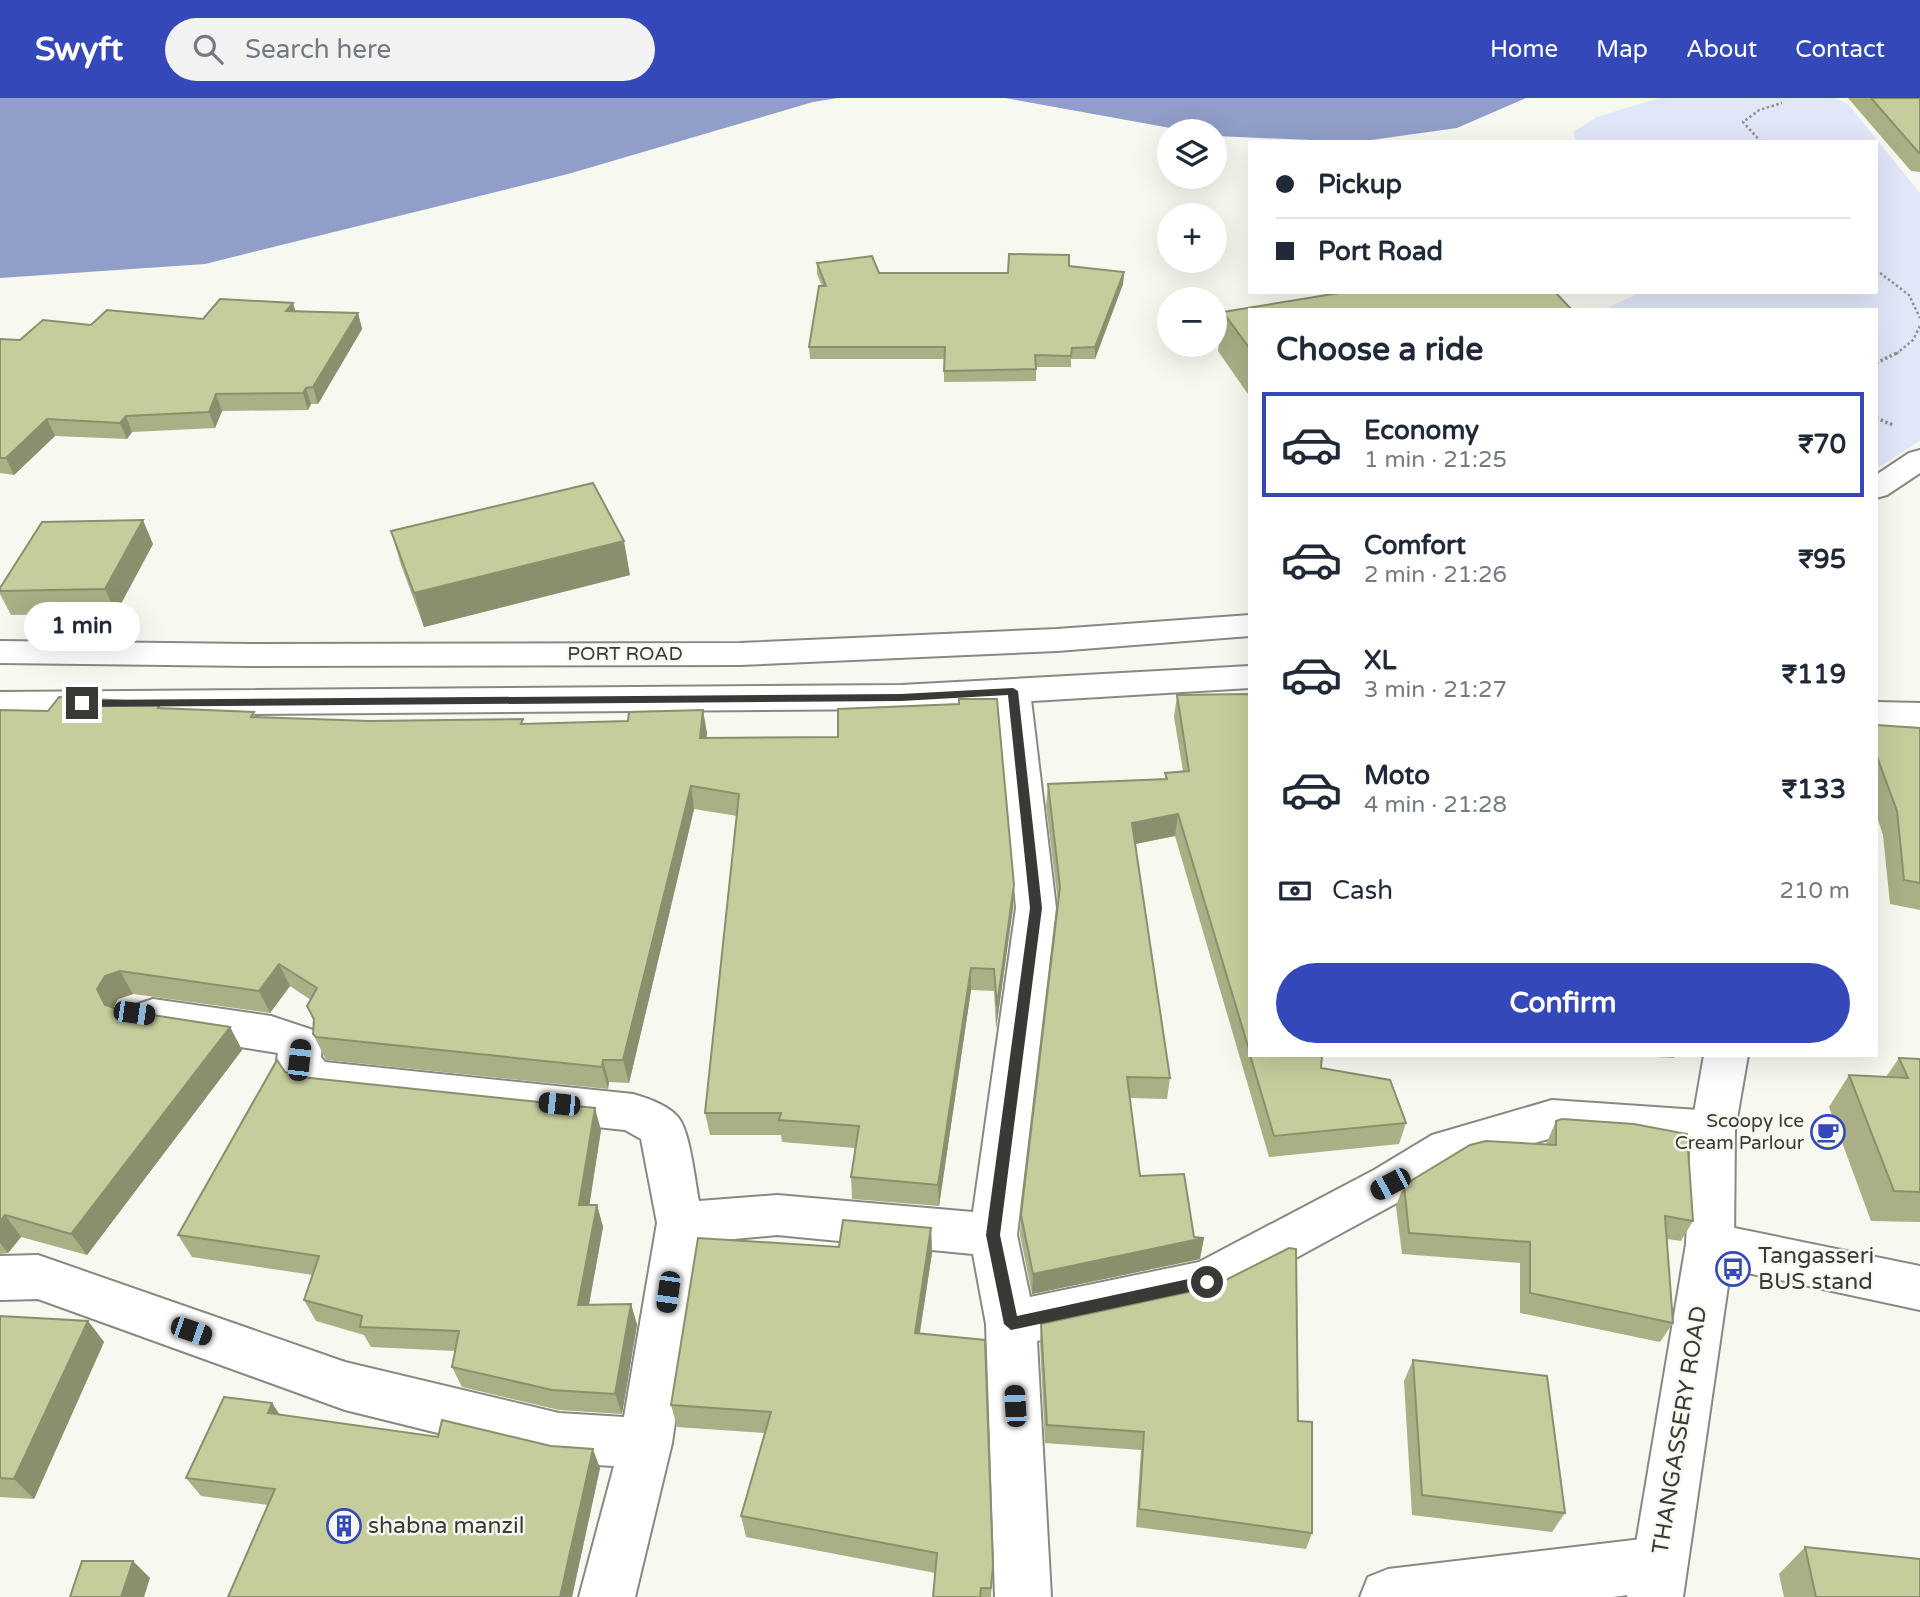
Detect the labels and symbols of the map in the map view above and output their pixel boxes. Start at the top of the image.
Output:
callout: 1 min [24,602,140,650]
street label: PORT ROAD [567,643,683,665]
route end [66,687,98,719]
car [112,1000,157,1026]
car [287,1038,312,1082]
car [538,1091,581,1117]
place label: Scoopy Ice Cream Parlour [1675,1110,1805,1154]
cafe icon: Scoopy Ice Cream Parlour [1809,1113,1847,1151]
car [1367,1165,1414,1203]
place label: Tangasseri BUS stand [1758,1242,1874,1296]
bus stop icon: Tangasseri BUS stand [1714,1250,1752,1288]
route start [1191,1266,1223,1298]
car [655,1270,682,1314]
street label: THANGASSERY ROAD [1647,1304,1713,1556]
car [168,1314,215,1348]
car [1004,1384,1027,1428]
building icon: shabna manzil [325,1507,363,1545]
place label: shabna manzil [368,1512,524,1540]

